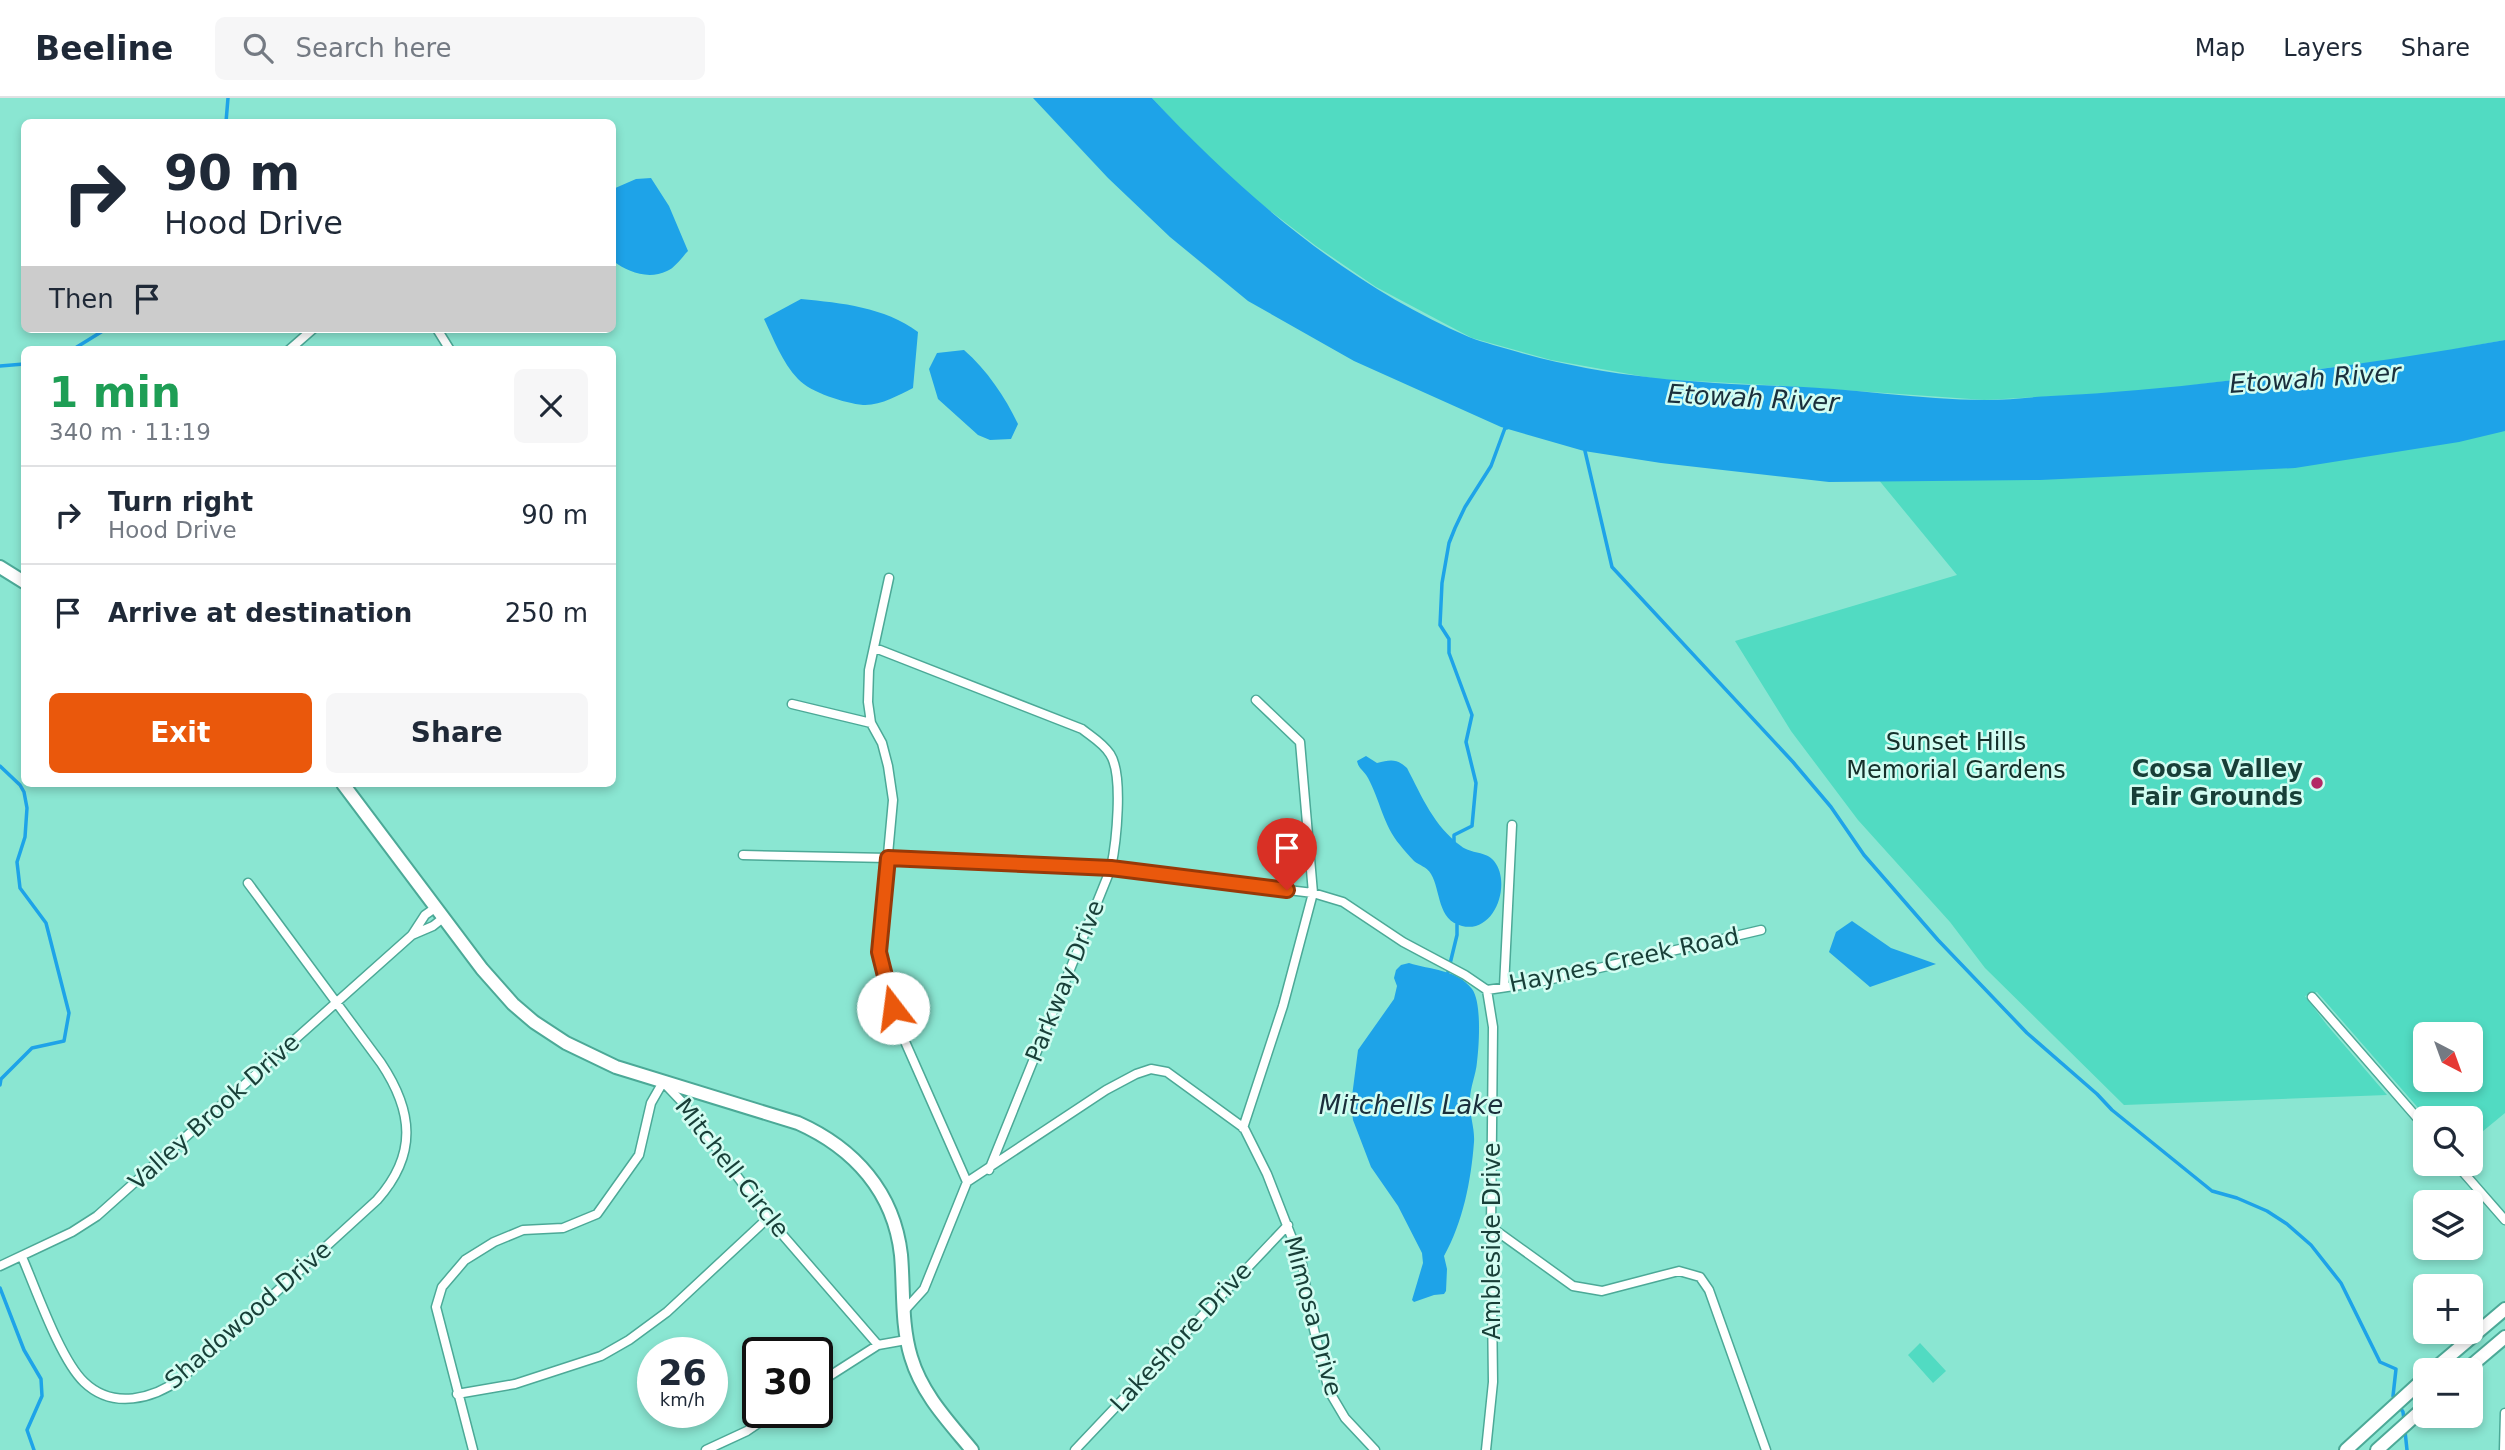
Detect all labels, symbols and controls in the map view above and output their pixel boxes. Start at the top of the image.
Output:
search box [215,17,705,80]
text: Beeline [35,29,173,68]
icon: search [239,29,277,67]
text: Search here [295,33,452,63]
text: Map [2195,34,2245,62]
text: Layers [2283,34,2363,62]
text: Share [2401,34,2470,62]
text: 90 m [164,145,300,202]
icon: right [49,147,140,238]
text: Hood Drive [164,204,343,242]
icon: arrive [128,280,166,318]
text: Then [49,284,114,314]
water label: Etowah River [2228,357,2404,399]
text: 1 min [49,368,181,417]
button: close [514,369,588,443]
water label: Etowah River [1666,379,1842,418]
text: 340 m · 11:19 [49,419,211,445]
text: Turn right [108,487,253,517]
icon: right [49,496,87,534]
text: 90 m [521,500,588,530]
text: Hood Drive [108,517,237,543]
icon: arrive [49,594,87,632]
text: Arrive at destination [108,598,412,628]
text: 250 m [505,598,588,628]
button: Exit [49,693,312,773]
button: Share [326,693,588,773]
park label: Sunset Hills Memorial Gardens [1846,728,2066,784]
place label: Coosa Valley Fair Grounds [2130,755,2303,811]
marker: Coosa Valley Fair Grounds [2309,775,2325,791]
pin [1257,818,1317,890]
icon: arrive [1268,829,1306,867]
street label: Parkway Drive [1020,896,1110,1066]
street label: Haynes Creek Road [1506,922,1742,998]
position arrow [856,971,930,1045]
north arrow [2413,1022,2483,1092]
map controls [2413,1022,2483,1428]
street label: Valley Brook Drive [123,1028,305,1196]
water label: Mitchells Lake [1319,1090,1503,1120]
street label: Mitchell Circle [669,1093,795,1243]
button: search [2413,1106,2483,1176]
street label: Ambleside Drive [1478,1142,1506,1340]
button: layers [2413,1190,2483,1260]
street label: Mimosa Drive [1278,1233,1348,1399]
street label: Shadowood Drive [159,1235,337,1395]
street label: Lakeshore Drive [1105,1257,1257,1417]
button: + [2413,1274,2483,1344]
speed limit sign: 30 [742,1337,833,1428]
text: 26 [658,1353,707,1393]
button: − [2413,1358,2483,1428]
text: km/h [660,1389,705,1410]

